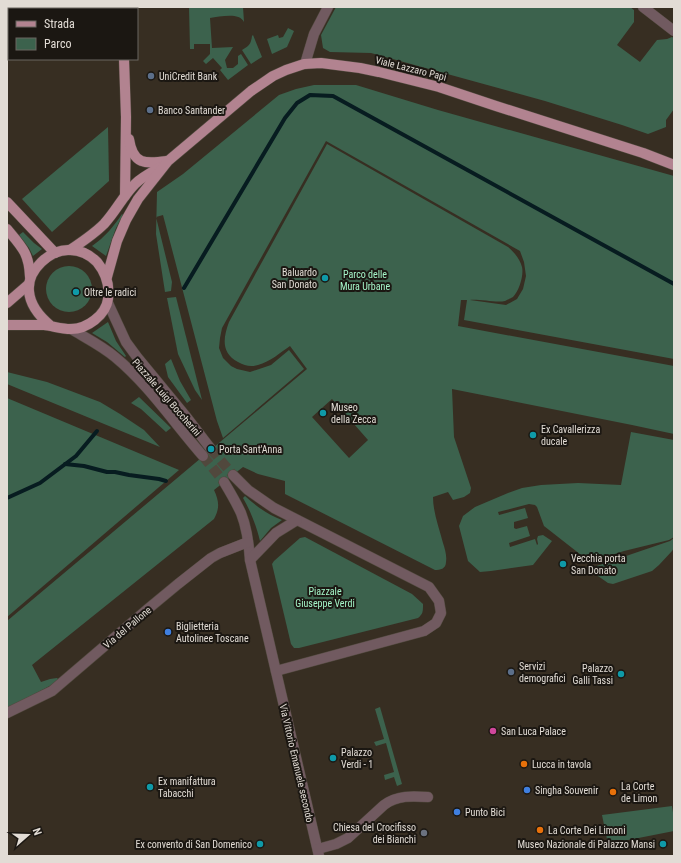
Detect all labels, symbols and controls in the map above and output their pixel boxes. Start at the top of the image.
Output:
legend [8,8,138,60]
text: Strada [44,17,75,31]
text: Parco [44,37,71,51]
street label: Viale Lazzaro Papi [374,54,448,83]
marker: UniCredit Bank [146,71,156,81]
place label: UniCredit Bank [159,71,218,82]
marker: Banco Santander [145,105,155,115]
place label: Banco Santander [158,105,225,116]
place label: Baluardo San Donato [272,267,317,290]
park label: Parco delle Mura Urbane [340,269,390,292]
marker: Baluardo San Donato [320,273,330,283]
marker: Oltre le radici [71,287,81,297]
place label: Oltre le radici [84,287,136,298]
street label: Piazzale Luigi Boccherini [130,357,203,438]
place label: Museo della Zecca [331,402,376,425]
marker: Museo della Zecca [318,408,328,418]
place label: Ex Cavallerizza ducale [541,424,600,447]
marker: Ex Cavallerizza ducale [528,430,538,440]
marker: Porta Sant'Anna [206,444,216,454]
place label: Porta Sant'Anna [219,444,282,455]
place label: Vecchia porta San Donato [571,553,626,576]
marker: Vecchia porta San Donato [558,559,568,569]
park label: Piazzale Giuseppe Verdi [295,586,355,609]
street label: Via del Pallone [101,604,154,650]
place label: Biglietteria Autolinee Toscane [176,621,249,644]
marker: Biglietteria Autolinee Toscane [163,627,173,637]
place label: Servizi demografici [519,661,566,684]
place label: Palazzo Galli Tassi [572,663,613,686]
marker: Servizi demografici [506,667,516,677]
marker: Palazzo Galli Tassi [616,669,626,679]
street label: Via Vittorio Emanuele secondo [278,703,315,823]
marker: San Luca Palace [488,726,498,736]
place label: San Luca Palace [501,726,566,737]
place label: Palazzo Verdi - 1 [341,747,373,770]
marker: Palazzo Verdi - 1 [328,753,338,763]
marker: Lucca in tavola [519,759,529,769]
place label: Lucca in tavola [532,759,591,770]
place label: Ex manifattura Tabacchi [158,776,216,799]
place label: La Corte de Limon [621,781,658,804]
marker: Ex manifattura Tabacchi [145,782,155,792]
marker: Singha Souvenir [522,785,532,795]
place label: Singha Souvenir [535,785,598,796]
marker: La Corte de Limon [608,787,618,797]
marker: Punto Bici [452,807,462,817]
place label: Punto Bici [465,807,505,818]
north arrow [8,815,48,855]
place label: Chiesa del Crocifisso dei Bianchi [333,822,416,845]
marker: La Corte Dei Limoni [535,825,545,835]
place label: La Corte Dei Limoni [548,825,626,836]
text: N [30,826,44,837]
marker: Chiesa del Crocifisso dei Bianchi [419,828,429,838]
place label: Ex convento di San Domenico [136,839,252,850]
marker: Ex convento di San Domenico [255,839,265,849]
place label: Museo Nazionale di Palazzo Mansi [517,839,655,850]
marker: Museo Nazionale di Palazzo Mansi [658,839,668,849]

